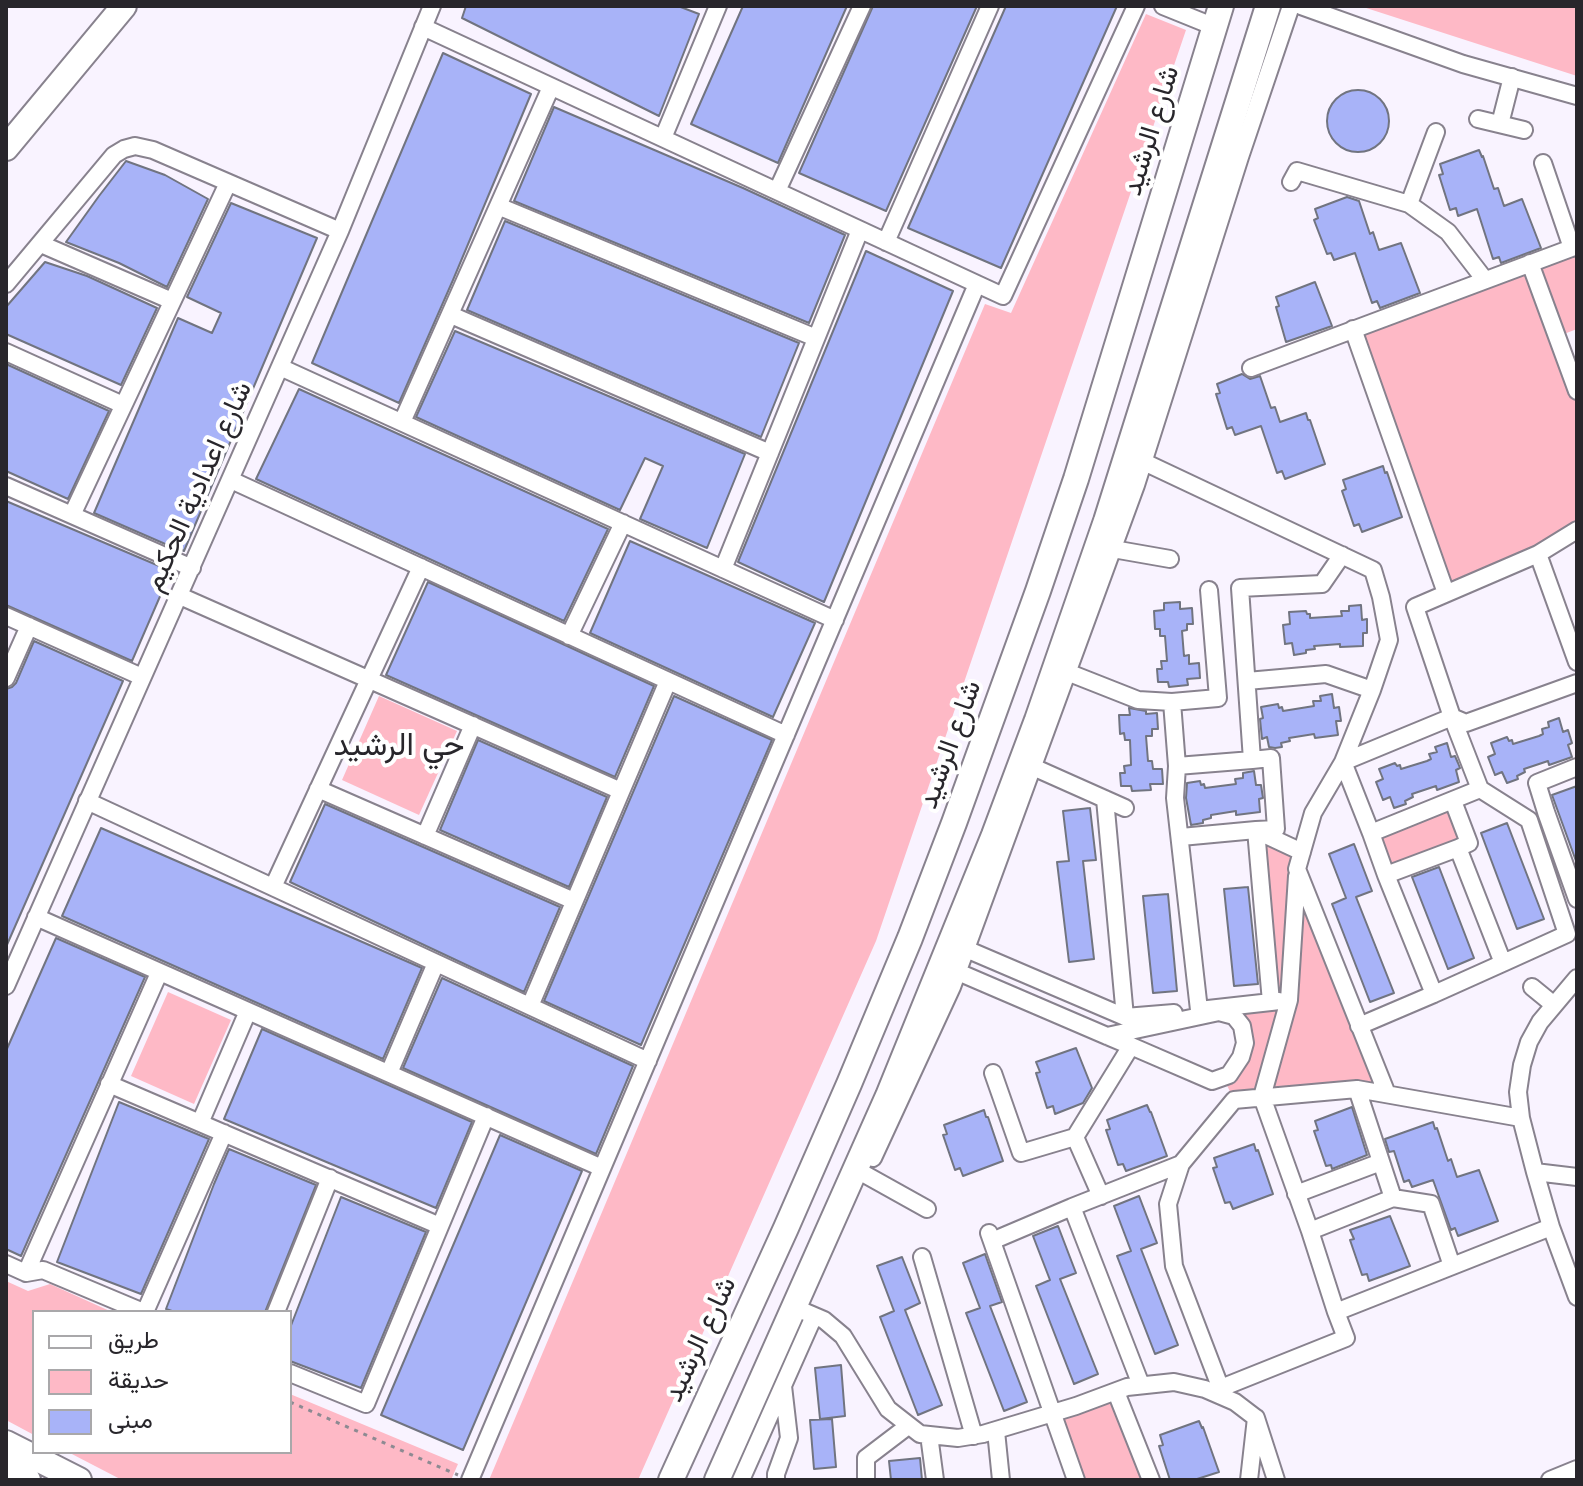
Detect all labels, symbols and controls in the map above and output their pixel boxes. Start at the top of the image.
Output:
street label: شارع الرشيد [1116,62,1188,200]
street label: شارع اعدادية الحكيم [138,377,260,597]
street label: شارع الرشيد [912,676,990,814]
district label: حي الرشيد [333,728,465,766]
street label: شارع الرشيد [657,1272,745,1408]
legend [32,1310,292,1454]
text: طريق [108,1324,159,1355]
text: حديقة [108,1364,169,1395]
text: مبنى [108,1404,153,1435]

